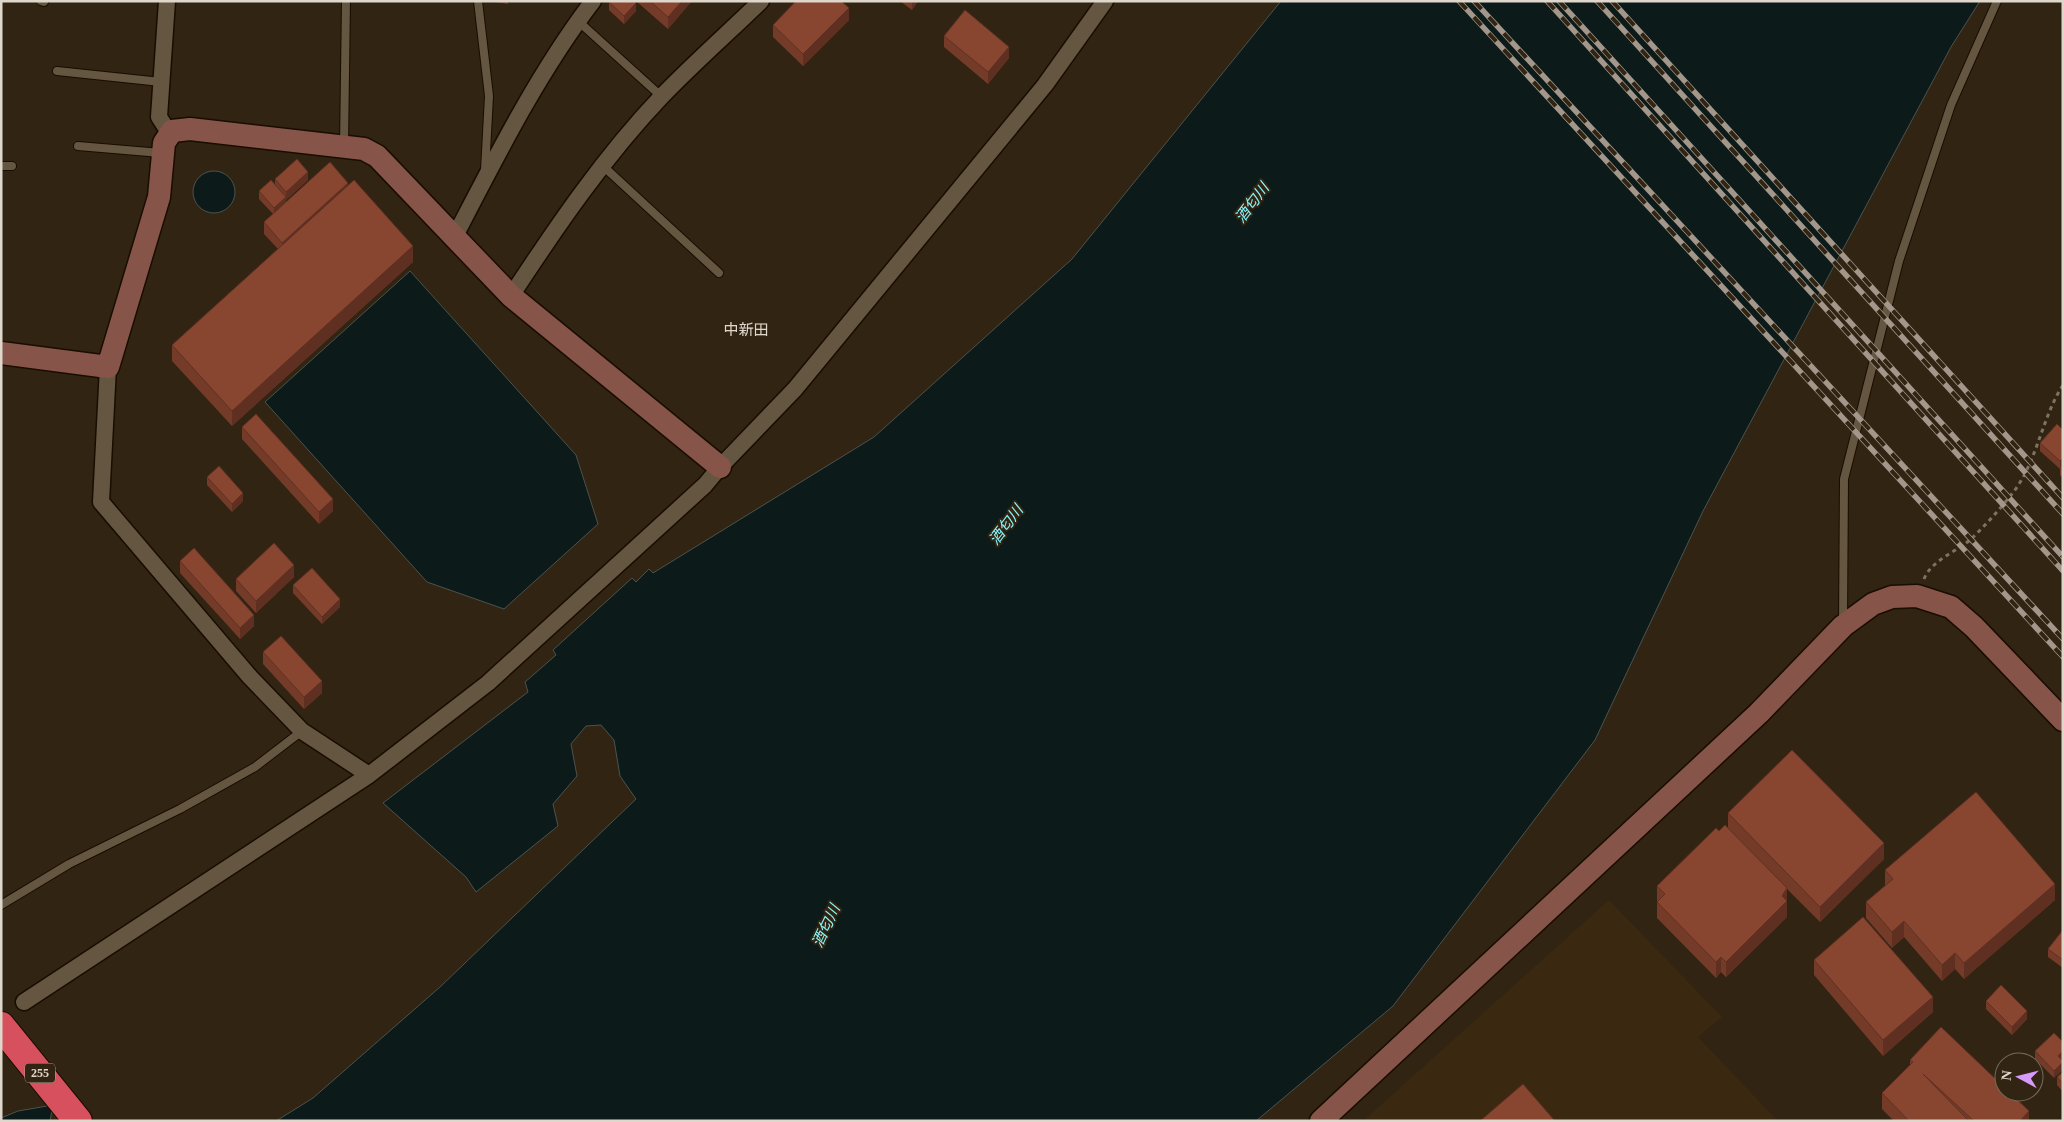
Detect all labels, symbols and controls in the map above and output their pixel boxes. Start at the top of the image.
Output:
water label: 酒匂川 [1232,179,1273,226]
district label: 中新田 [723,322,769,338]
water label: 酒匂川 [986,501,1027,548]
water label: 酒匂川 [809,900,844,950]
north arrow [1994,1052,2044,1102]
road number: 255 [25,1064,55,1082]
text: N [1999,1070,2015,1081]

